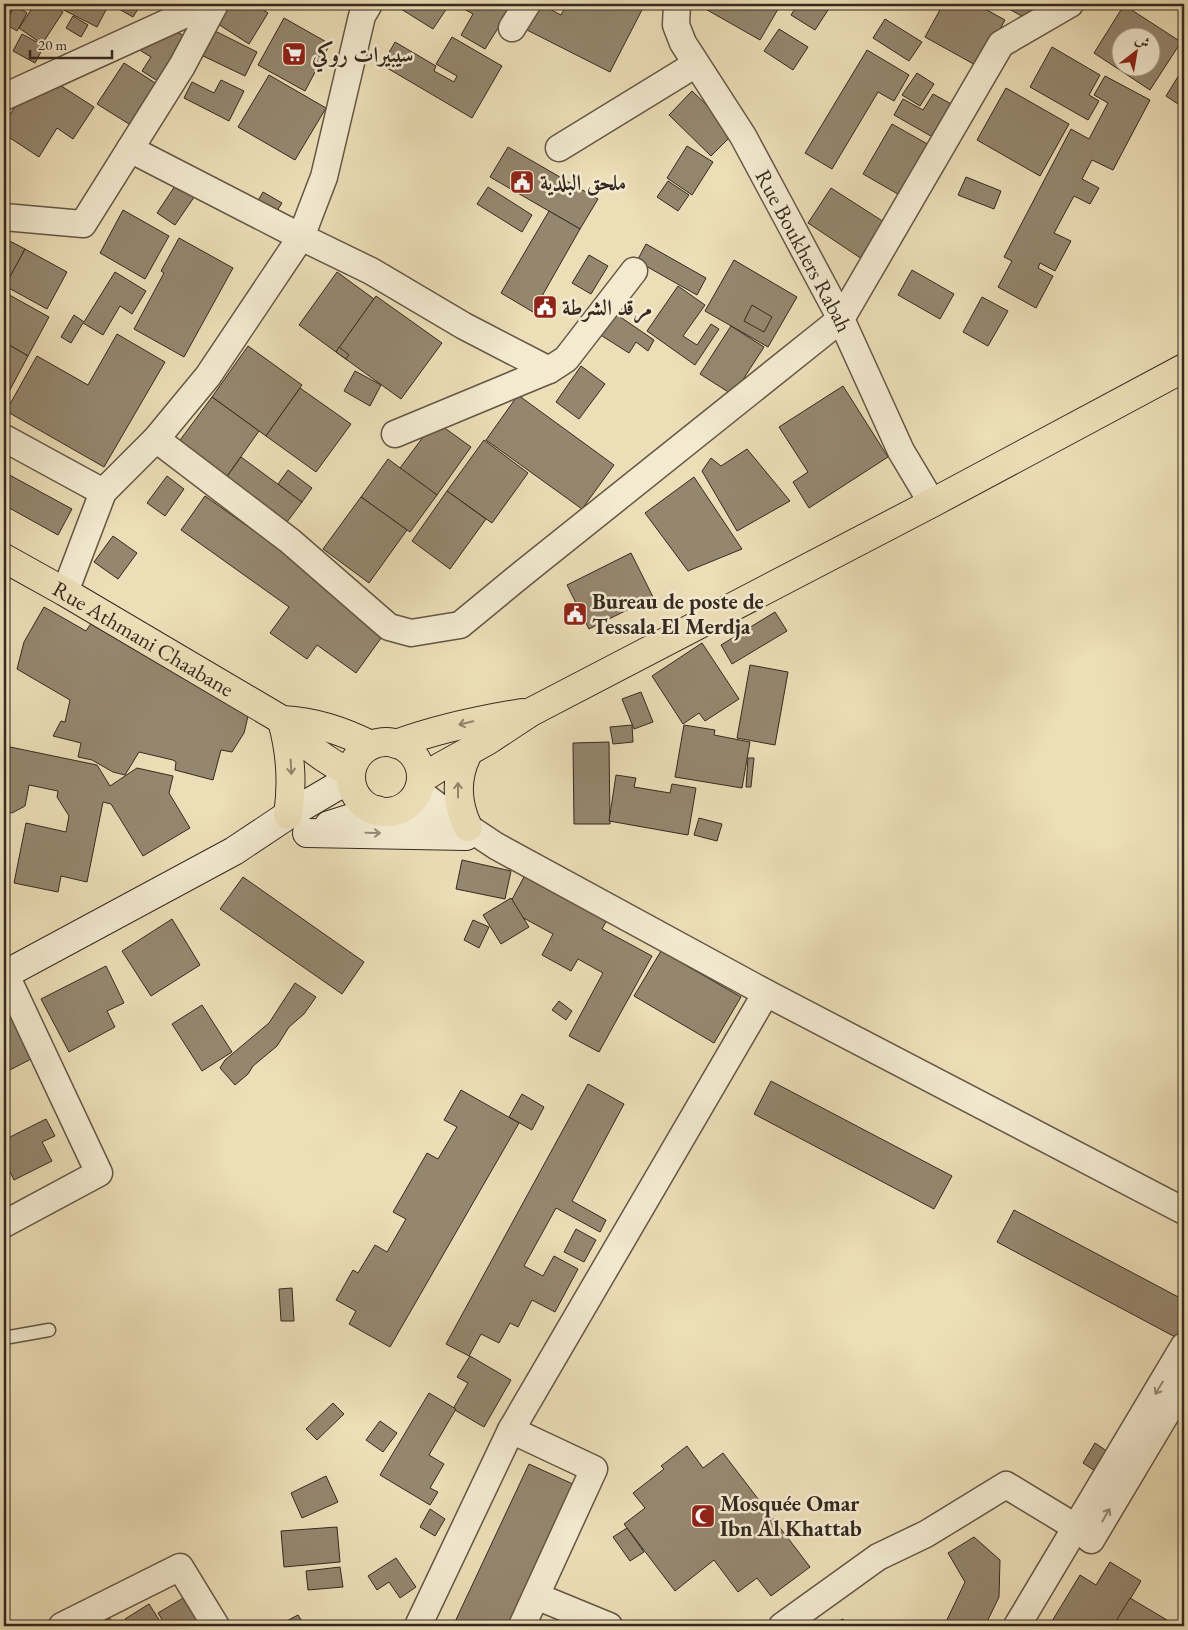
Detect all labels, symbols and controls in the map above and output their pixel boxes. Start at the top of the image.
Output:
scale bar [30,28,112,60]
north arrow [1110,28,1160,78]
text: ش [1132,30,1153,52]
text: 20 m [38,35,67,54]
place label: سيبيرات روكي [311,40,414,73]
supermarket icon: سيبيرات روكي [281,41,307,67]
street label: Rue Boukhers Rabah [749,164,859,336]
place label: ملحق البلدية [540,168,626,197]
public building icon: ملحق البلدية [509,169,535,195]
place label: مرقد الشرطة [562,293,652,324]
public building icon: مرقد الشرطة [532,294,558,320]
street label: Rue Athmani Chaabane [48,574,240,703]
place label: Bureau de poste de Tessala El Merdja [592,587,764,641]
public building icon: Bureau de poste de Tessala El Merdja [562,601,588,627]
one-way arrow [458,719,474,728]
one-way arrow [286,758,296,775]
one-way arrow [453,782,463,798]
one-way arrow [364,828,381,838]
one-way arrow [1154,1380,1164,1394]
place label: Mosquée Omar Ibn Al Khattab [720,1489,862,1543]
mosque icon: Mosquée Omar Ibn Al Khattab [690,1503,716,1529]
one-way arrow [1102,1508,1112,1522]

